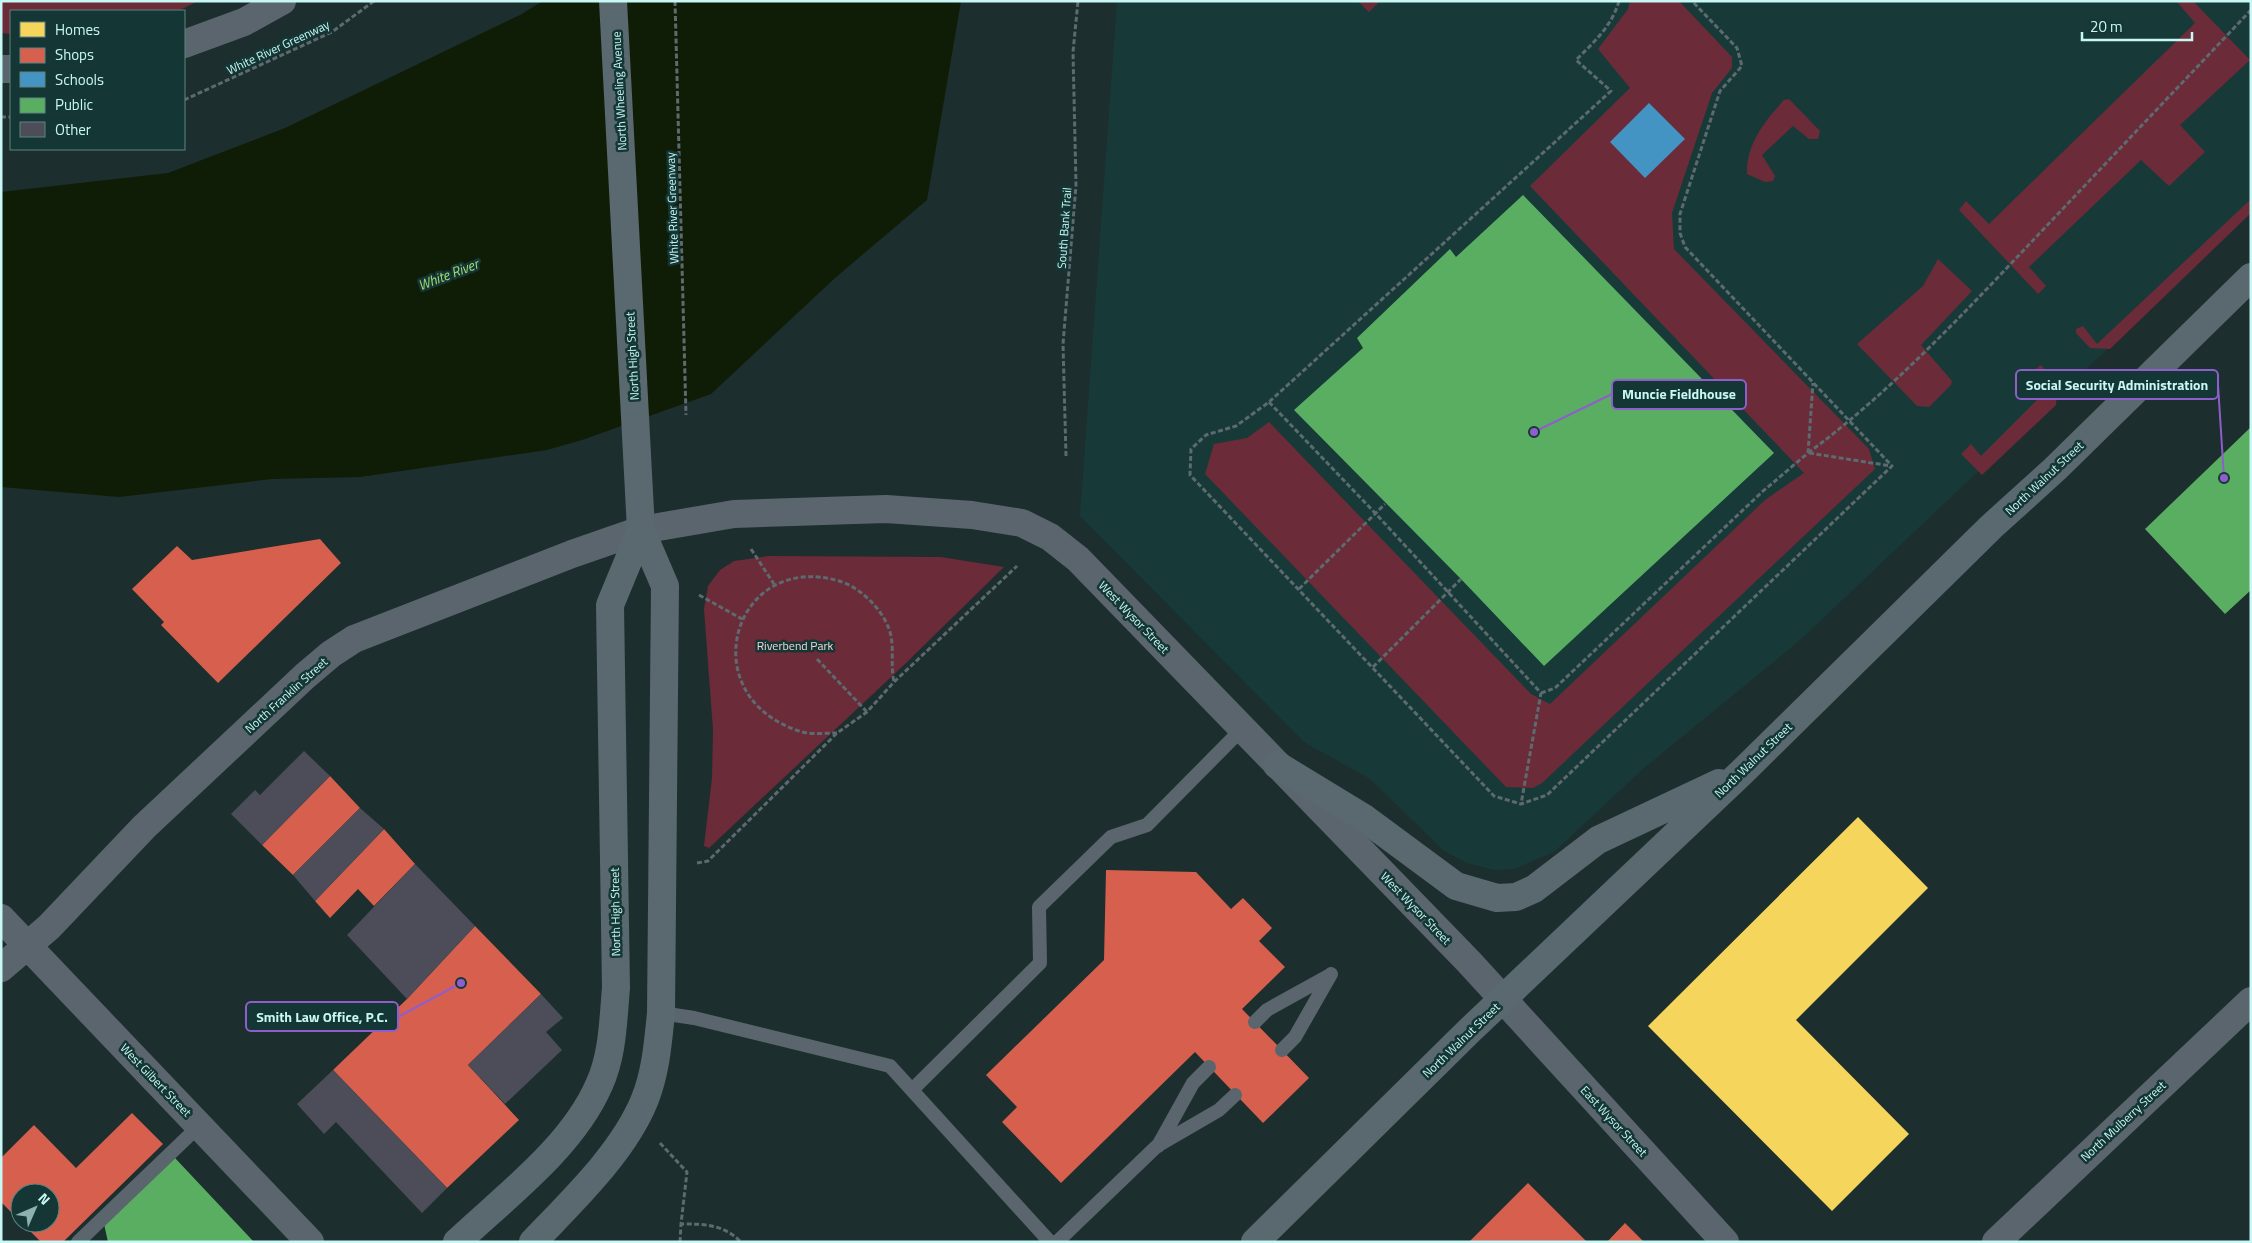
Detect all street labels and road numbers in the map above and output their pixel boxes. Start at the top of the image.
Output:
street label: White River Greenway [223,15,333,79]
street label: North Wheeling Avenue [606,31,632,151]
street label: White River Greenway [661,152,683,264]
street label: South Bank Trail [1052,187,1076,269]
street label: North High Street [620,310,644,401]
street label: North Walnut Street [2000,436,2088,520]
street label: West Wysor Street [1094,576,1174,658]
street label: North Franklin Street [240,652,332,737]
street label: North Walnut Street [1710,717,1797,802]
street label: North High Street [605,867,625,957]
street label: West Wysor Street [1376,867,1456,949]
street label: North Walnut Street [1418,997,1505,1082]
street label: West Gilbert Street [116,1039,197,1122]
street label: North Mulberry Street [2076,1076,2171,1166]
street label: East Wysor Street [1576,1081,1653,1161]

